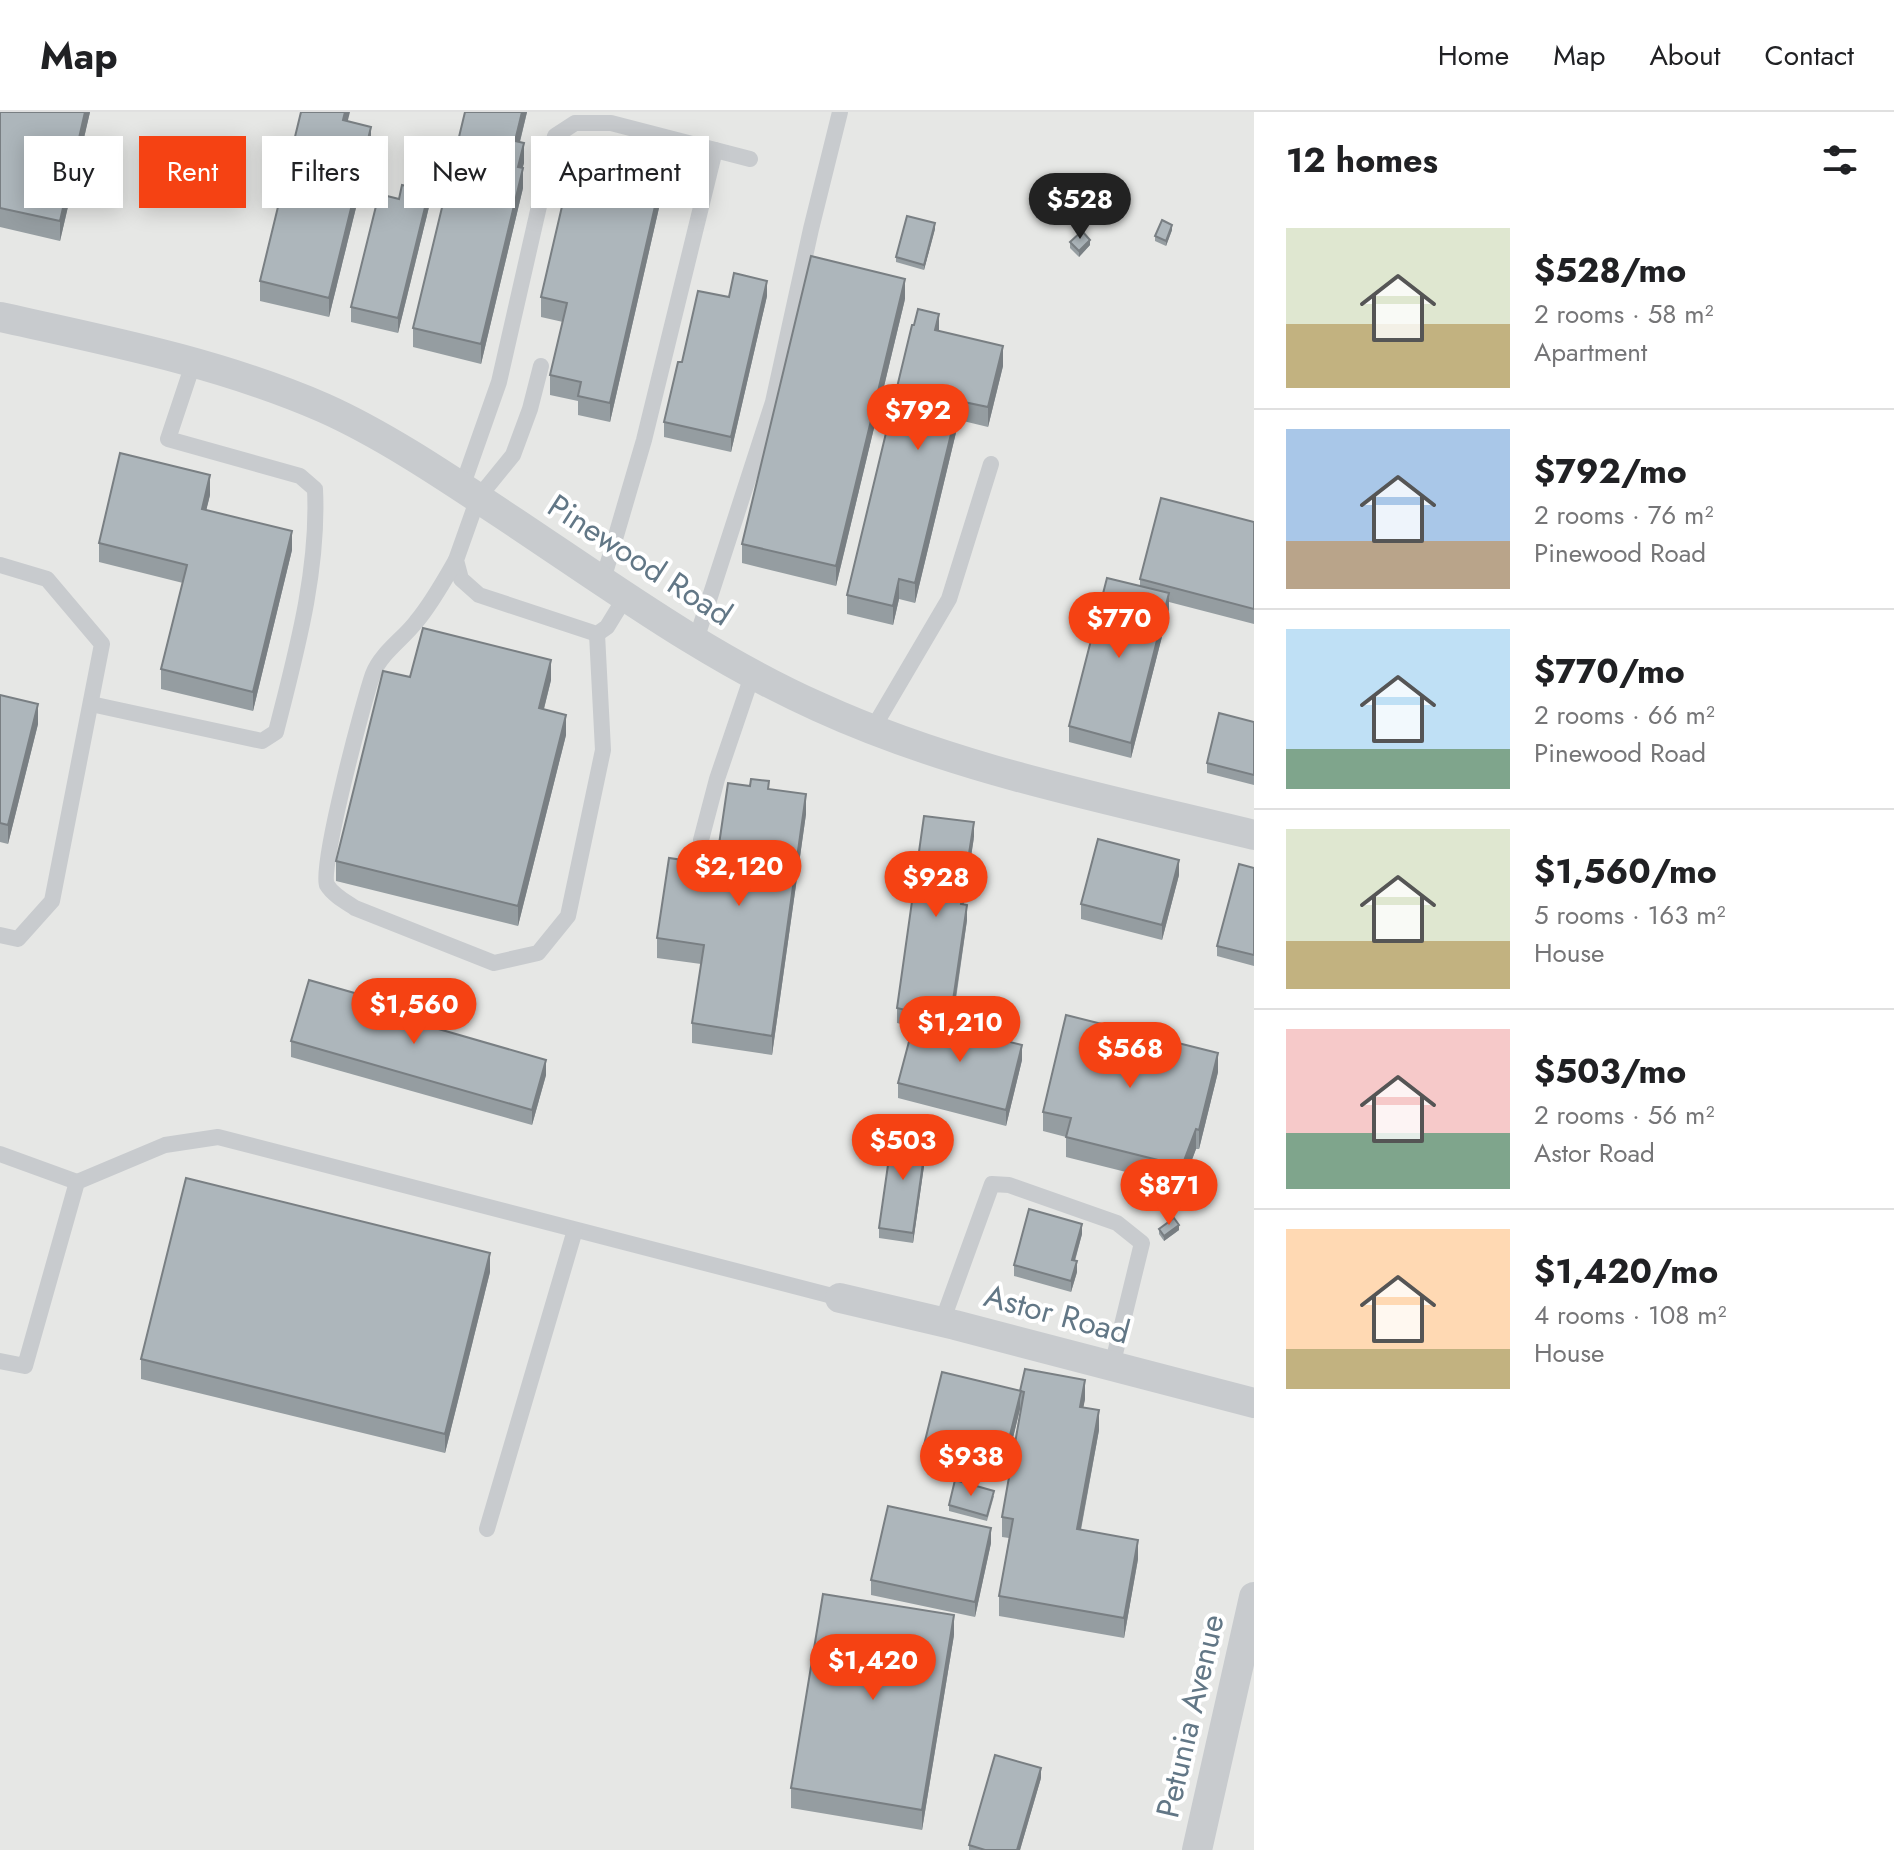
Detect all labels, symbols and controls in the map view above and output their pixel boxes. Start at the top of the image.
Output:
text: Map [40,28,118,83]
text: Home [1438,35,1509,76]
text: Map [1553,35,1605,76]
text: About [1649,35,1721,76]
text: Contact [1765,35,1854,76]
chip: Buy [24,136,123,208]
chip: Rent [139,136,246,208]
chip: Filters [262,136,388,208]
chip: New [404,136,515,208]
chip: Apartment [531,136,709,208]
text: 12 homes [1286,136,1438,185]
icon: filters [1818,138,1862,182]
pin: $528 [1033,173,1127,241]
text: $528 [1047,180,1113,218]
text: $528/mo [1534,246,1686,295]
icon: home [1350,260,1446,356]
text: 2 rooms · 58 m² [1534,295,1714,333]
text: Apartment [1534,333,1647,371]
pin: $792 [871,384,965,452]
text: $792 [885,391,951,429]
text: $792/mo [1534,447,1687,496]
icon: home [1350,461,1446,557]
street label: Pinewood Road [539,483,741,637]
text: 2 rooms · 76 m² [1534,496,1713,534]
text: Pinewood Road [1534,534,1706,572]
pin: $770 [1072,592,1166,660]
text: $770 [1087,599,1151,637]
text: $770/mo [1534,647,1685,696]
icon: home [1350,661,1446,757]
text: 2 rooms · 66 m² [1534,696,1715,734]
text: Pinewood Road [1534,734,1706,772]
pin: $2,120 [674,840,804,908]
text: $2,120 [694,847,784,885]
text: $1,560/mo [1534,847,1717,896]
pin: $928 [889,851,983,919]
text: $928 [903,858,969,896]
icon: home [1350,861,1446,957]
text: 5 rooms · 163 m² [1534,896,1726,934]
text: House [1534,934,1604,972]
pin: $1,560 [349,978,479,1046]
text: $1,560 [369,985,459,1023]
pin: $1,210 [895,996,1025,1064]
text: $1,210 [917,1003,1003,1041]
pin: $568 [1083,1022,1177,1090]
text: $568 [1097,1029,1163,1067]
text: $503/mo [1534,1047,1686,1096]
icon: home [1350,1061,1446,1157]
text: 2 rooms · 56 m² [1534,1096,1714,1134]
pin: $503 [856,1114,950,1182]
text: $503 [870,1121,936,1159]
text: Astor Road [1534,1134,1655,1172]
pin: $871 [1122,1159,1216,1227]
text: $871 [1139,1166,1200,1204]
text: $1,420/mo [1534,1247,1718,1296]
icon: home [1350,1261,1446,1357]
street label: Astor Road [979,1273,1135,1355]
text: 4 rooms · 108 m² [1534,1296,1727,1334]
text: House [1534,1334,1604,1372]
pin: $938 [924,1430,1018,1498]
text: $938 [938,1437,1004,1475]
street label: Petunia Avenue [1144,1610,1236,1822]
pin: $1,420 [808,1634,938,1702]
text: $1,420 [828,1641,918,1679]

